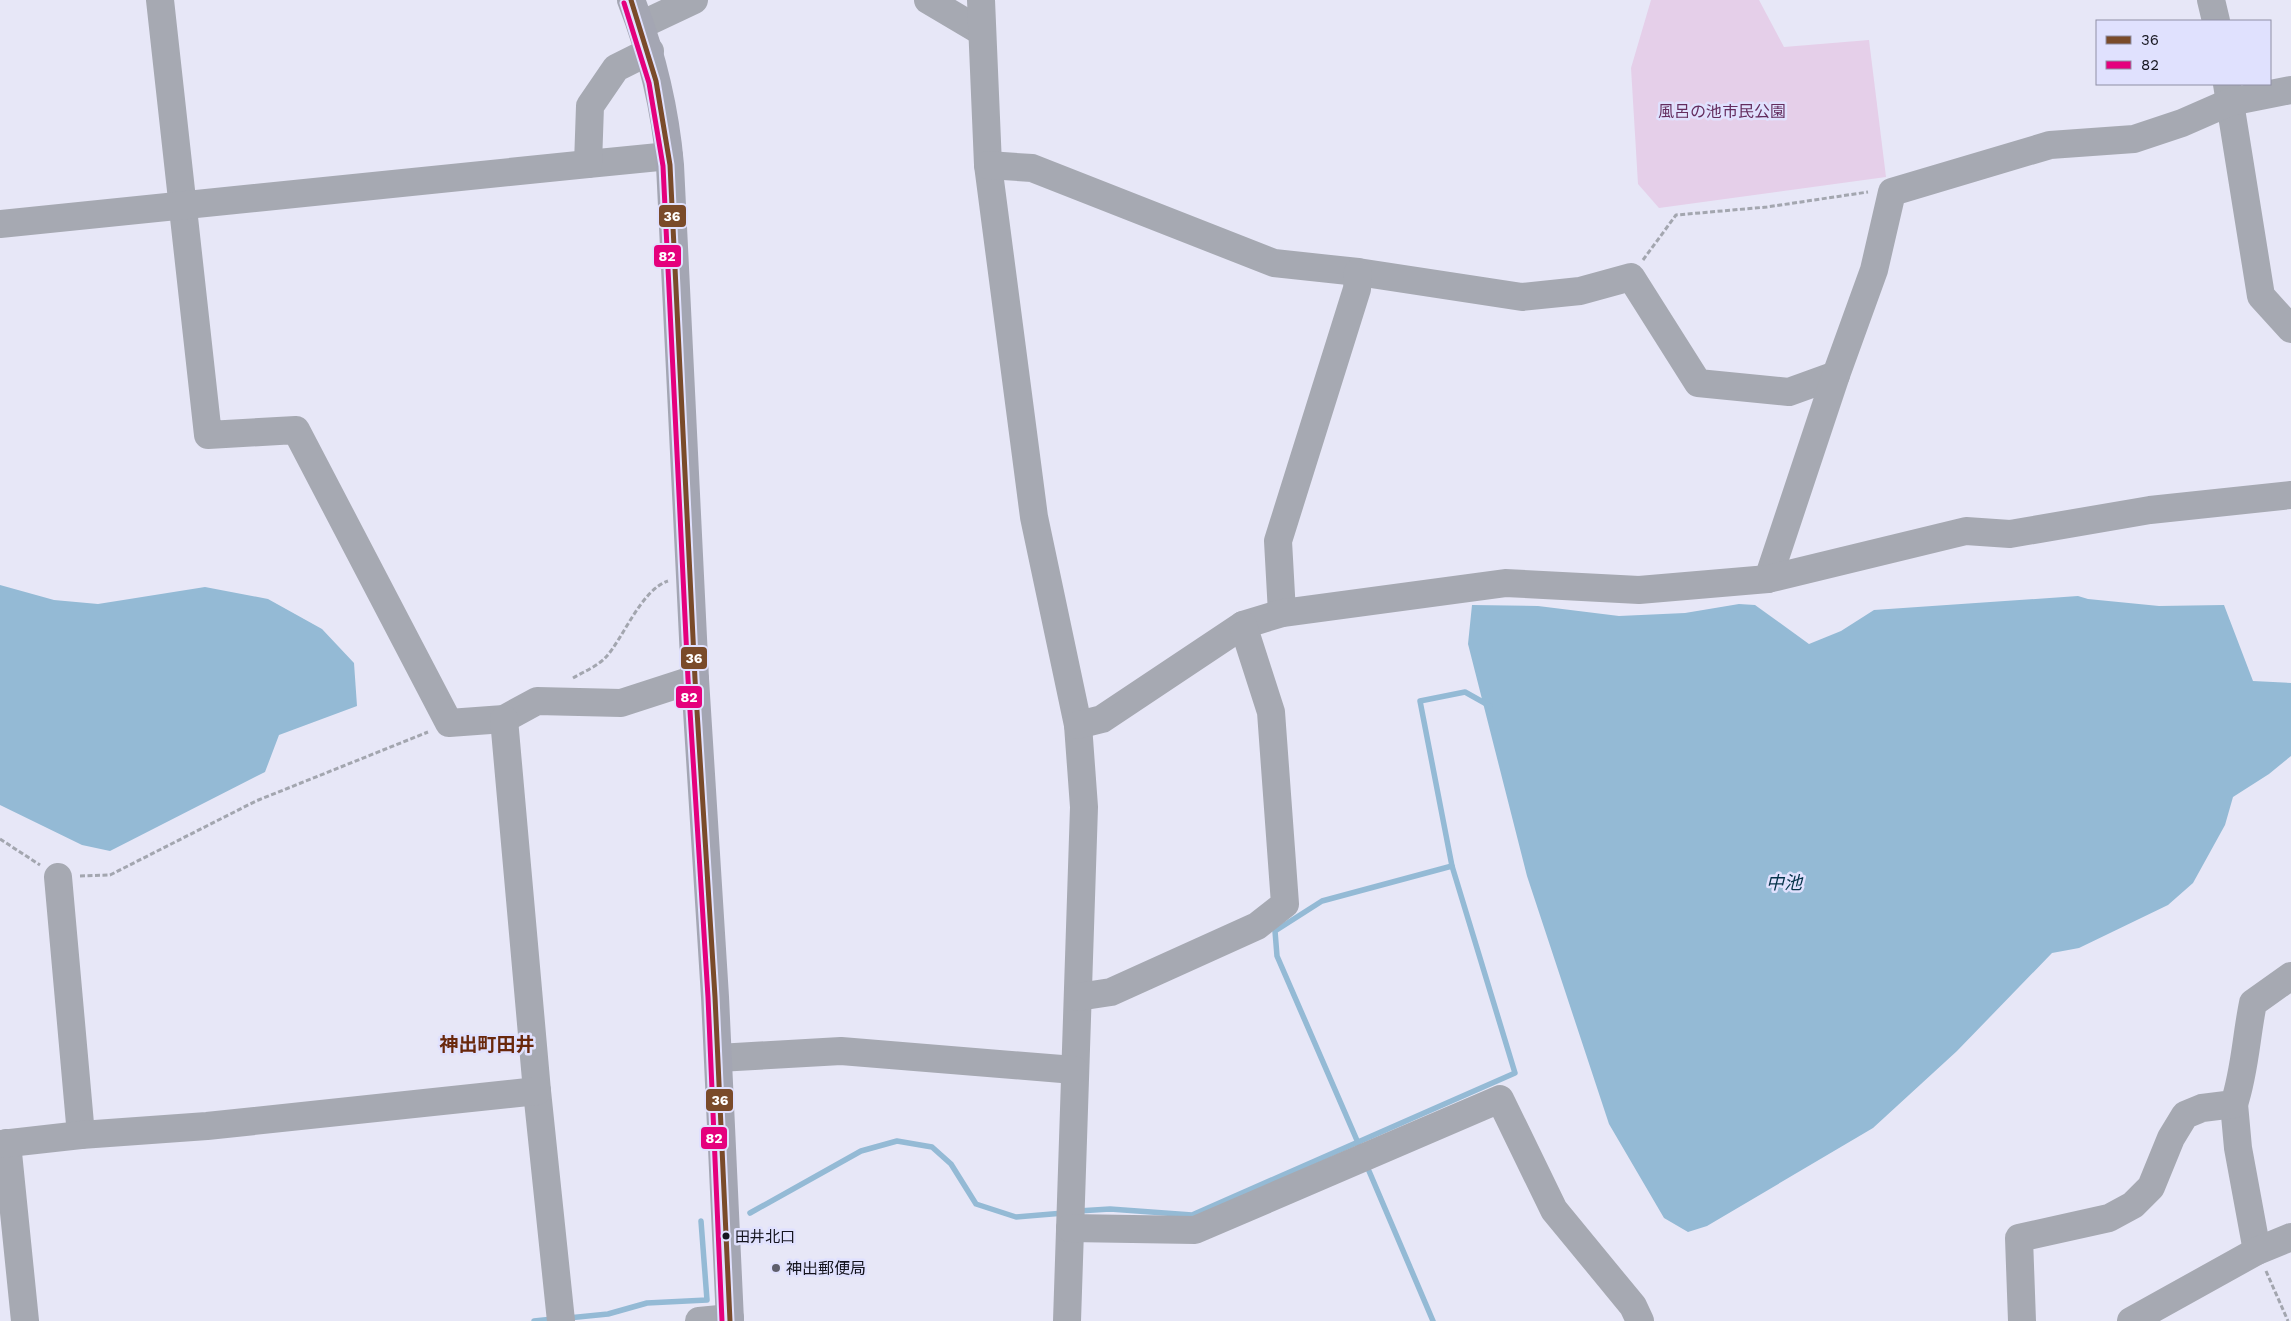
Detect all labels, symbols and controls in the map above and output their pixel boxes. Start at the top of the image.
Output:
legend [2096,20,2271,85]
text: 36 [2141,31,2159,49]
text: 82 [2141,56,2159,74]
park label: 風呂の池市民公園 [1658,102,1786,121]
line badge: 36 [658,204,687,228]
text: 36 [664,208,681,224]
line badge: 82 [653,244,682,268]
text: 82 [658,248,676,264]
line badge: 36 [680,646,708,670]
text: 36 [686,650,703,666]
line badge: 82 [675,685,703,709]
text: 82 [680,689,698,705]
water label: 中池 [1766,872,1804,893]
district label: 神出町田井 [439,1033,535,1056]
line badge: 36 [705,1088,734,1112]
text: 36 [712,1092,729,1108]
line badge: 82 [700,1126,728,1150]
text: 82 [705,1130,723,1146]
place label: 田井北口 [735,1228,795,1246]
marker: 田井北口 [721,1231,731,1241]
place label: 神出郵便局 [786,1259,866,1278]
marker: 神出郵便局 [770,1262,782,1274]

